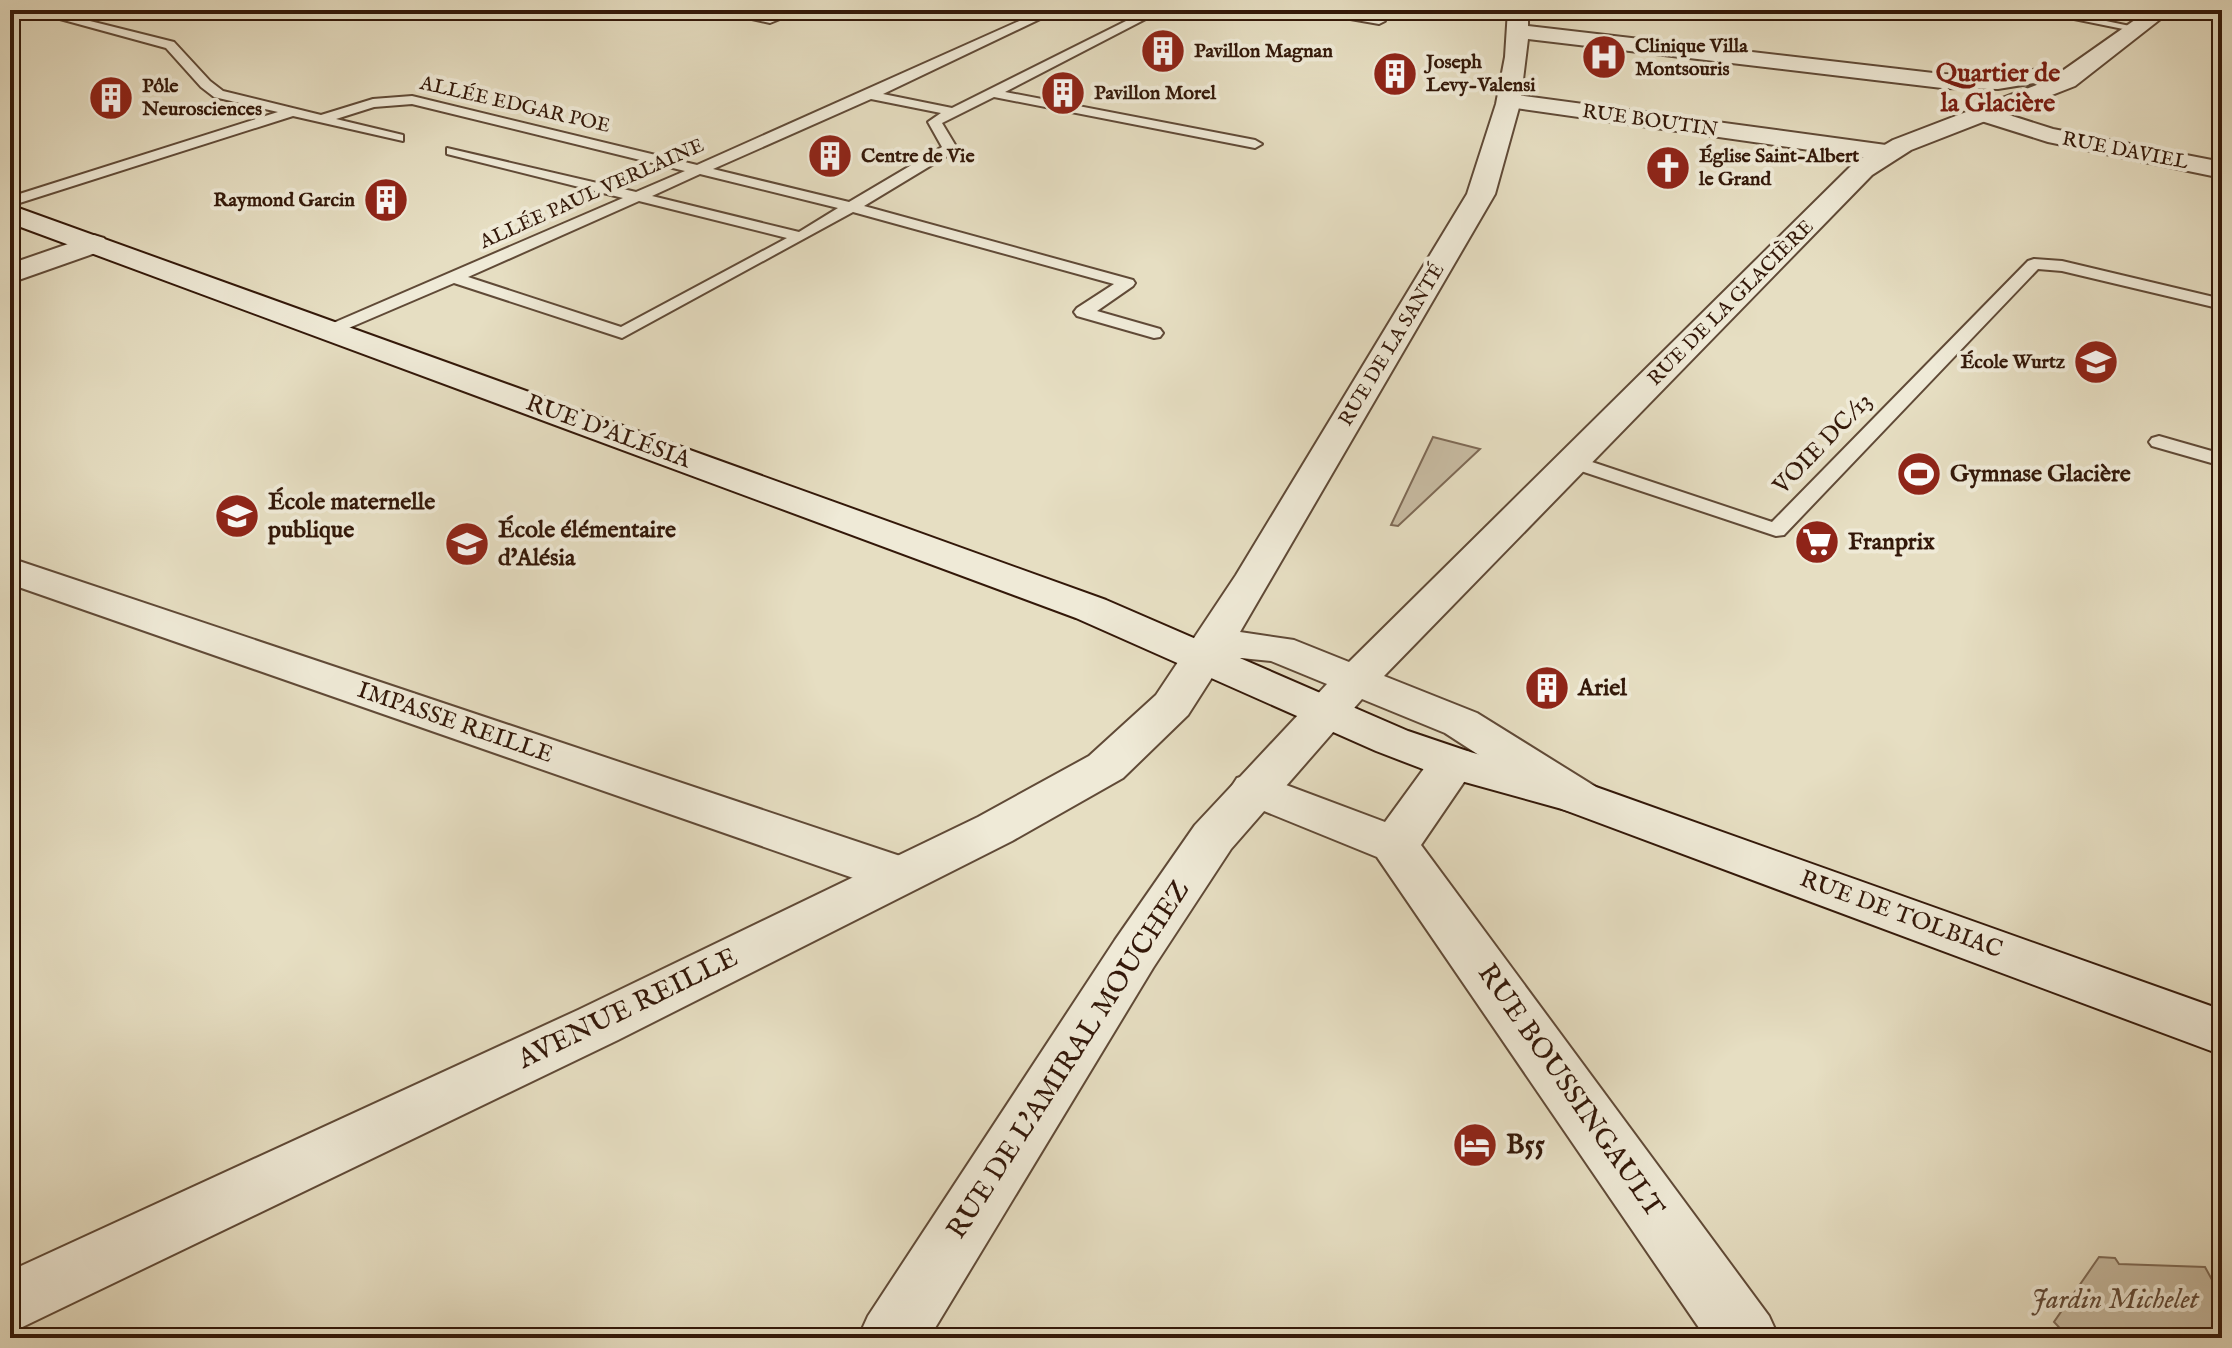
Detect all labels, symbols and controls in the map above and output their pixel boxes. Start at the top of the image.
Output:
building icon: Pavillon Magnan [1139,27,1187,75]
hospital icon: Clinique Villa Montsouris [1580,33,1628,81]
place label: Clinique Villa Montsouris [1635,34,1748,82]
place label: Pavillon Magnan [1194,39,1333,64]
building icon: Joseph Levy-Valensi [1371,50,1419,98]
place label: Joseph Levy-Valensi [1423,50,1536,98]
district label: Quartier de la Glacière [1936,57,2060,120]
building icon: Pavillon Morel [1039,69,1087,117]
street label: ALLÉE EDGAR POE [416,71,613,139]
building icon: Pôle Neurosciences [87,74,135,122]
place label: Pôle Neurosciences [141,74,262,122]
place label: Pavillon Morel [1094,81,1216,106]
street label: RUE BOUTIN [1581,99,1719,143]
street label: RUE DAVIEL [2060,127,2191,176]
building icon: Centre de Vie [806,132,854,180]
street label: ALLÉE PAUL VERLAINE [475,133,708,255]
place label: Centre de Vie [861,144,975,169]
church icon: Église Saint-Albert le Grand [1644,144,1692,192]
place label: Église Saint-Albert le Grand [1698,144,1859,192]
building icon: Raymond Garcin [362,176,410,224]
place label: Raymond Garcin [213,188,355,213]
street label: RUE DE LA GLACIÈRE [1643,215,1819,391]
street label: RUE DE LA SANTÉ [1334,259,1450,431]
school or university icon: École Wurtz [2072,338,2120,386]
place label: École Wurtz [1961,350,2066,375]
street label: VOIE DC/13 [1766,387,1879,502]
street label: RUE D'ALÉSIA [521,388,695,476]
sports icon: Gymnase Glacière [1895,450,1943,498]
place label: Gymnase Glacière [1950,459,2131,490]
place label: École maternelle publique [267,487,435,546]
school or university icon: École maternelle publique [213,492,261,540]
place label: École élémentaire d'Alésia [498,515,676,574]
supermarket icon: Franprix [1793,518,1841,566]
school or university icon: École élémentaire d'Alésia [443,520,491,568]
place label: Franprix [1848,527,1935,558]
building icon: Ariel [1523,664,1571,712]
place label: Ariel [1577,673,1627,704]
street label: IMPASSE REILLE [353,675,557,771]
street label: RUE DE TOLBIAC [1795,864,2007,966]
street label: RUE DE L'AMIRAL MOUCHEZ [940,874,1198,1246]
street label: AVENUE REILLE [511,941,744,1078]
street label: RUE BOUSSINGAULT [1469,957,1671,1225]
hotel icon: B55 [1451,1121,1499,1169]
place label: B55 [1506,1128,1545,1163]
park label: Jardin Michelet [2031,1283,2200,1318]

